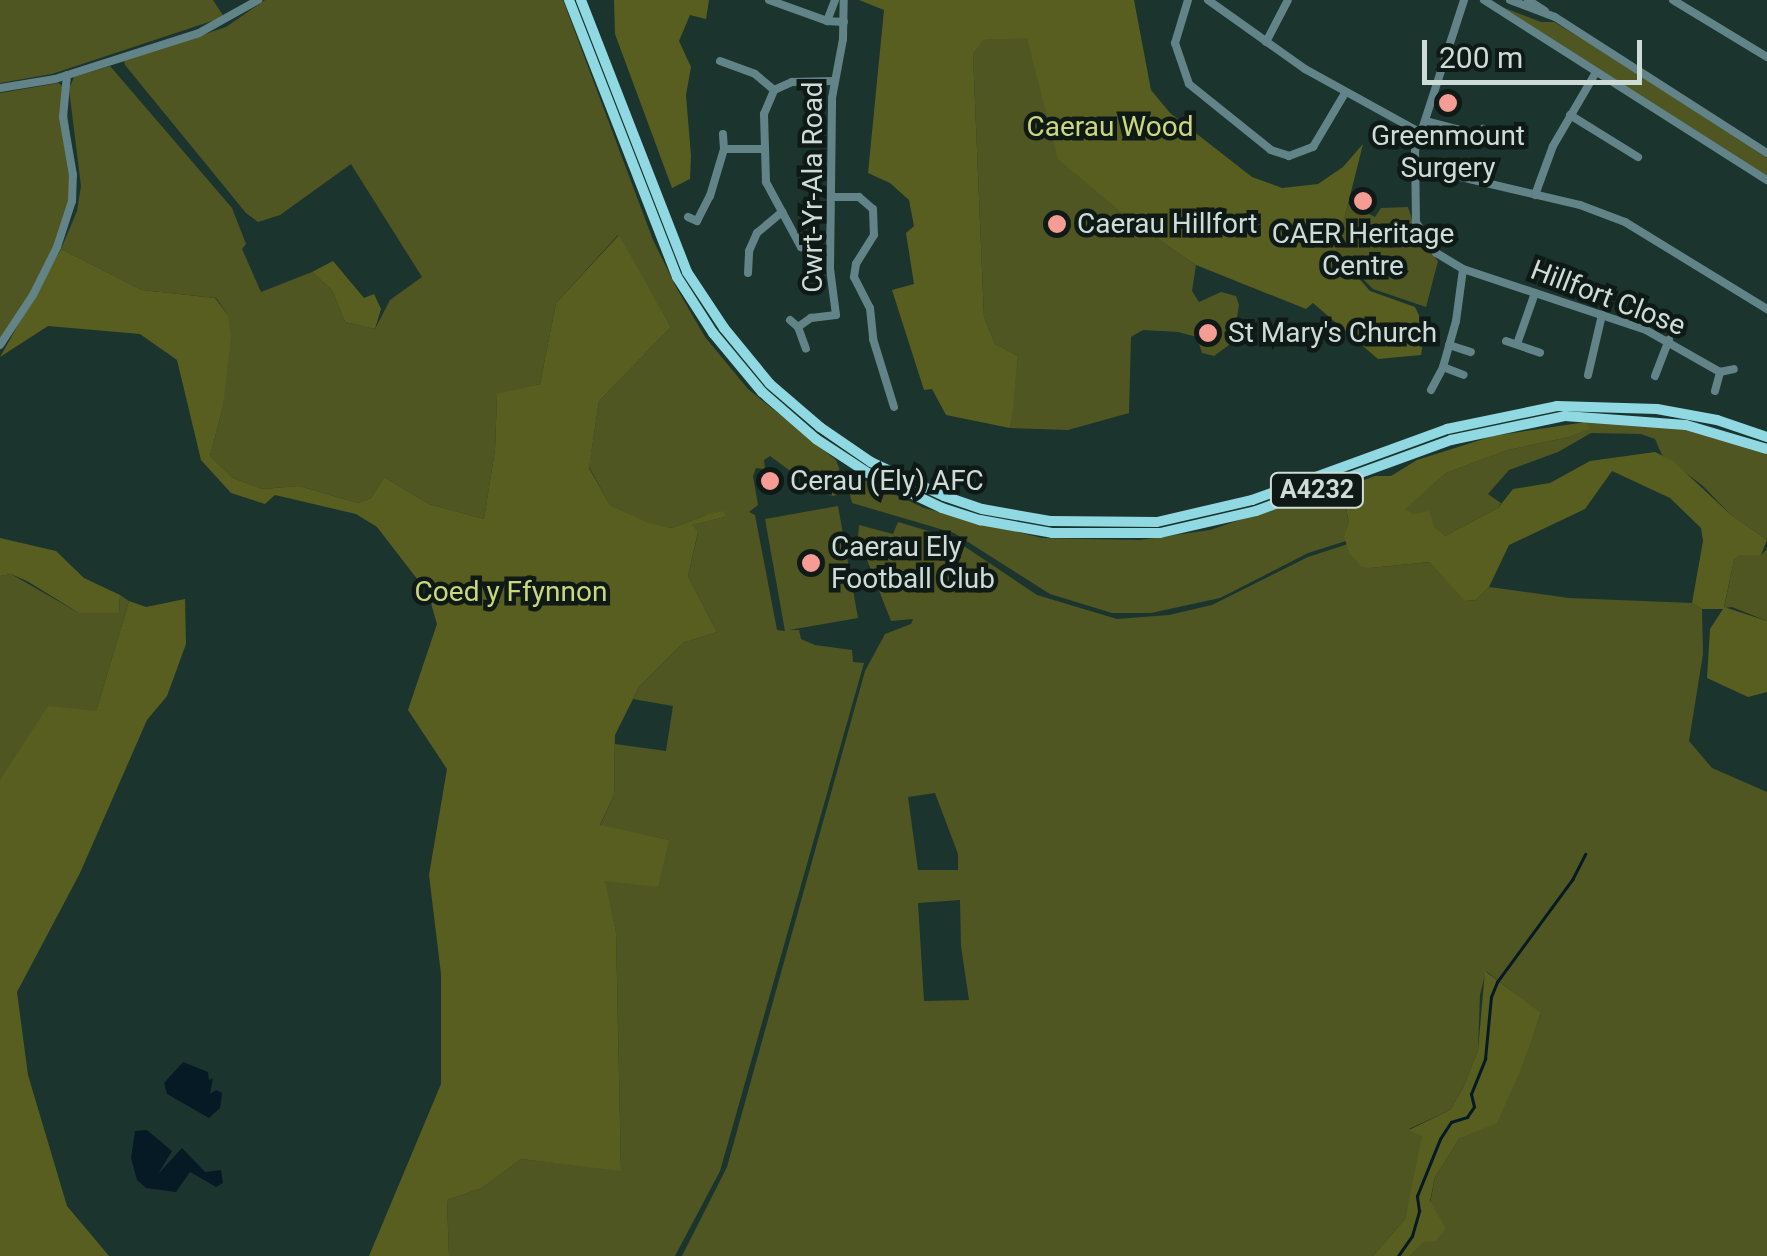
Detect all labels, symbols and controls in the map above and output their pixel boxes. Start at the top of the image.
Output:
scale bar [1427,20,1647,82]
text: 200 m [1439,40,1523,75]
street label: Cwrt-Yr-Ala Road [796,81,830,293]
marker: Greenmount Surgery [1437,92,1459,114]
park label: Caerau Wood [1026,110,1194,144]
place label: Greenmount Surgery [1371,119,1525,185]
marker: CAER Heritage Centre [1352,190,1374,212]
place label: Caerau Hillfort [1077,207,1257,241]
marker: Caerau Hillfort [1046,213,1068,235]
place label: CAER Heritage Centre [1272,217,1454,283]
street label: Hillfort Close [1526,253,1690,343]
place label: St Mary's Church [1228,316,1437,350]
marker: St Mary's Church [1197,322,1219,344]
place label: Cerau (Ely) AFC [790,464,984,498]
marker: Cerau (Ely) AFC [759,470,781,492]
road number: A4232 [1270,470,1364,510]
place label: Caerau Ely Football Club [831,530,995,596]
marker: Caerau Ely Football Club [800,552,822,574]
park label: Coed y Ffynnon [415,575,607,609]

